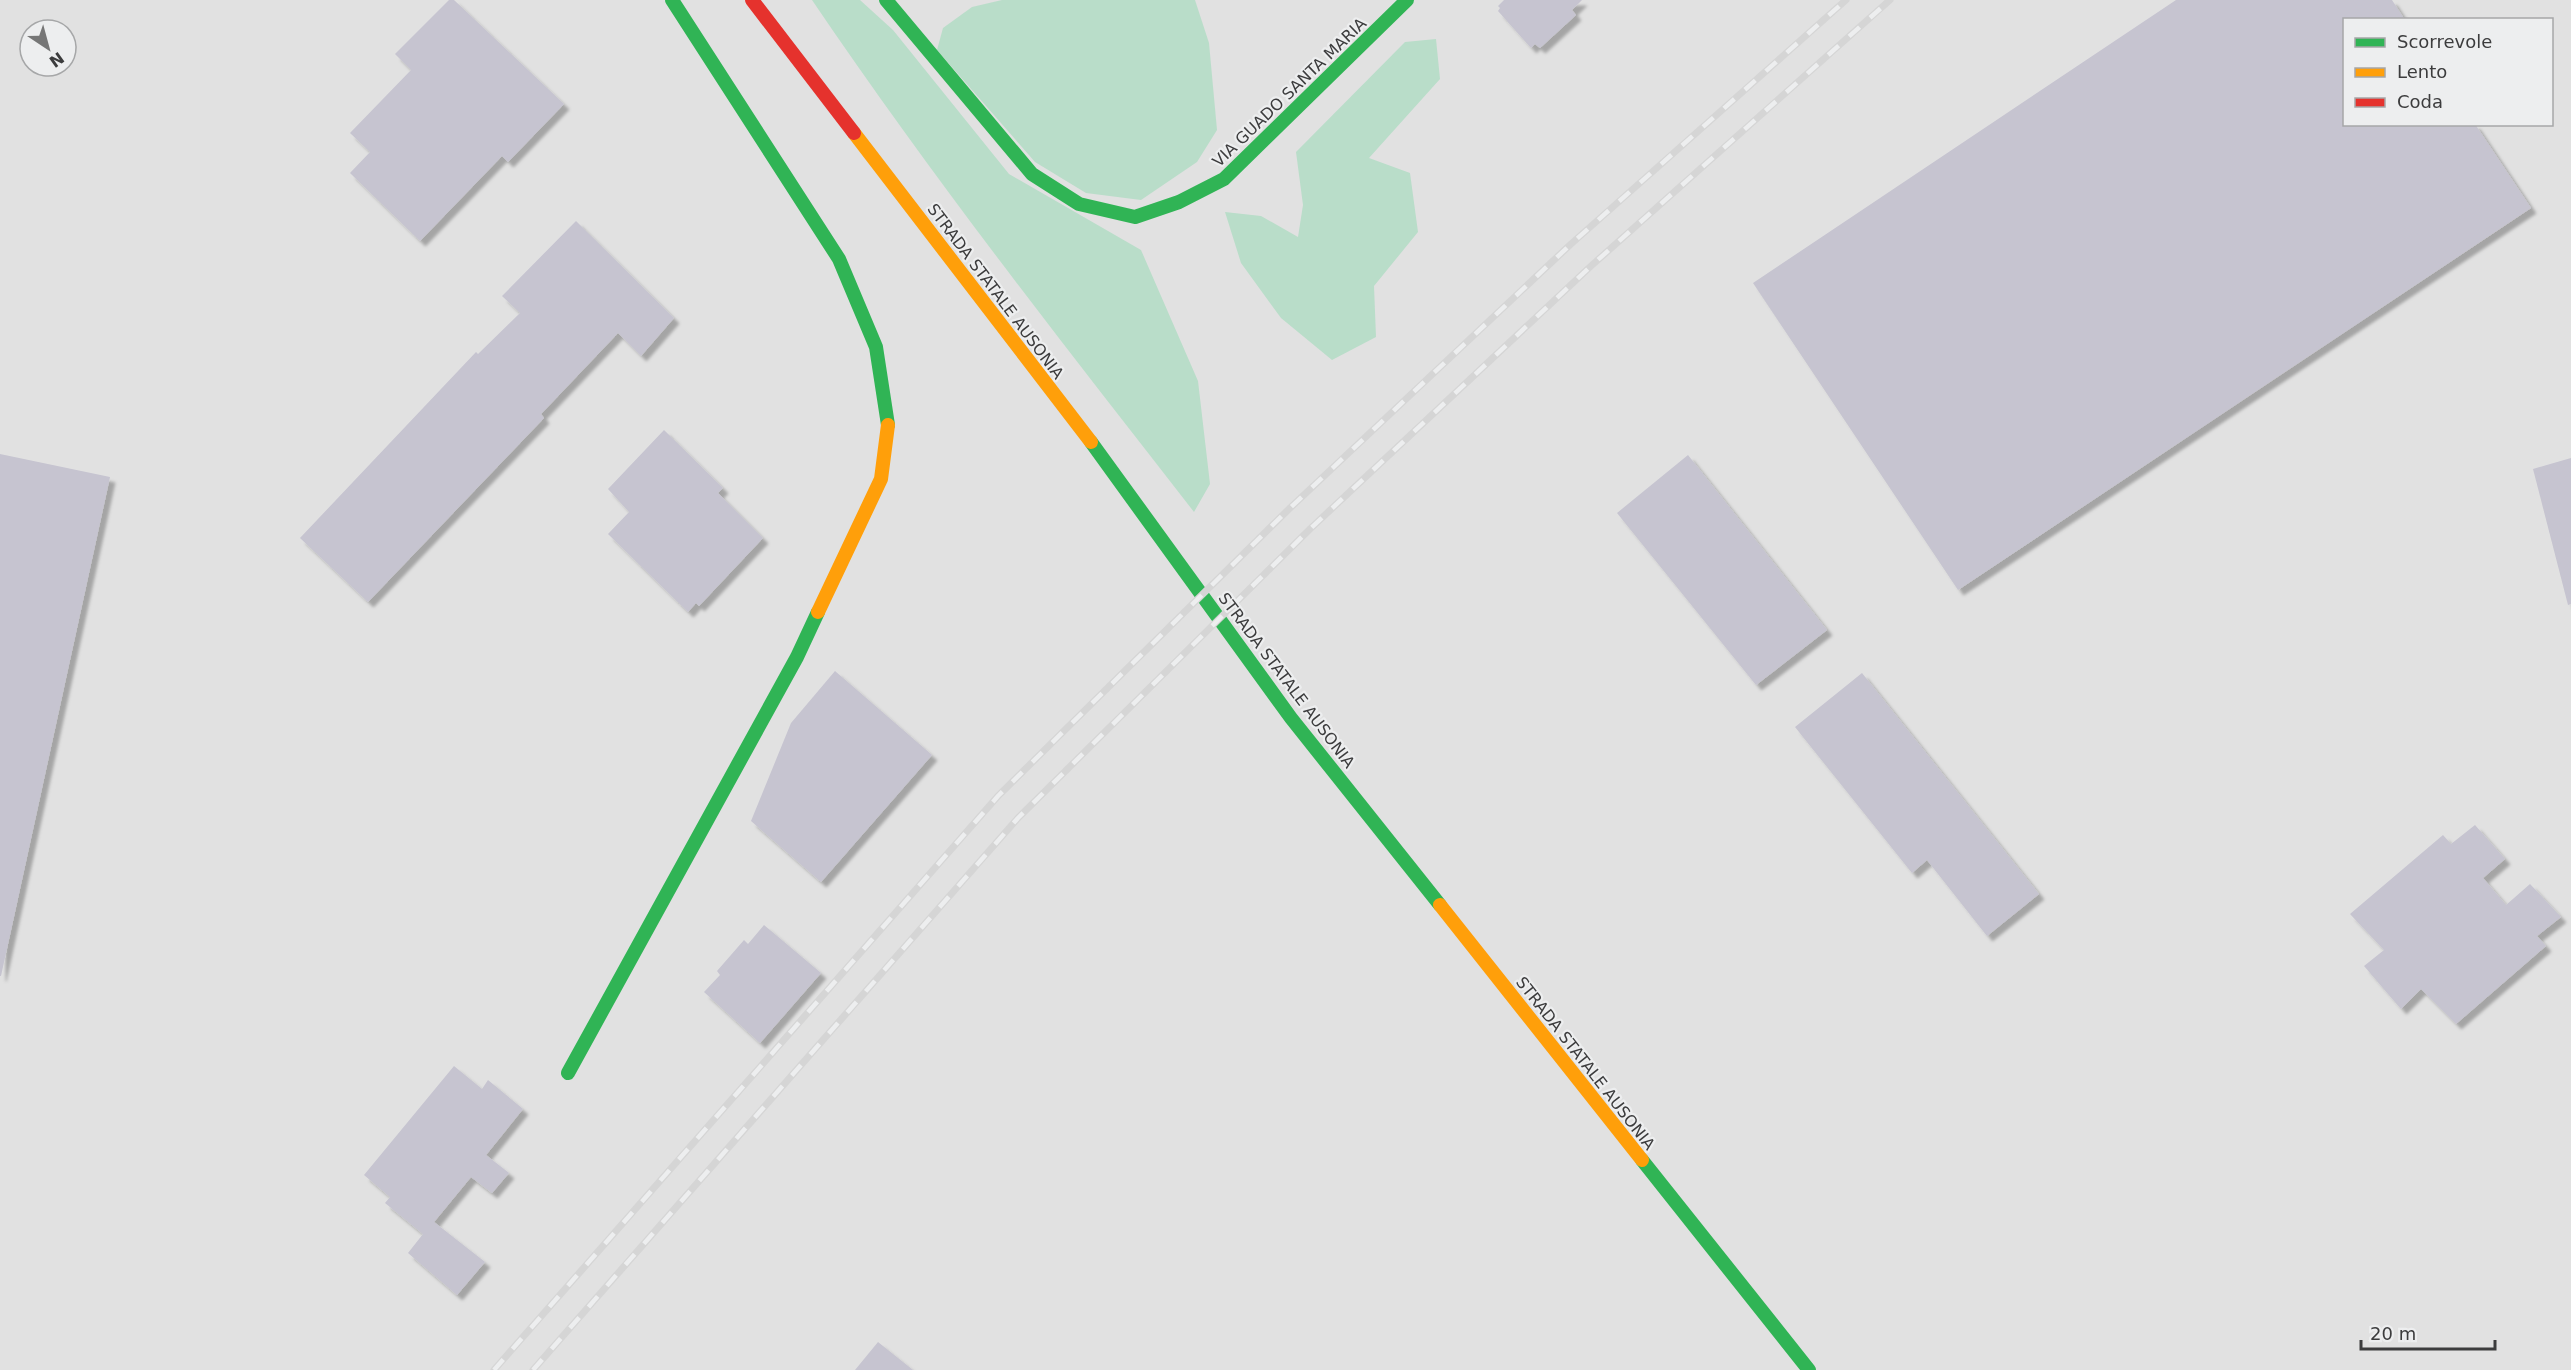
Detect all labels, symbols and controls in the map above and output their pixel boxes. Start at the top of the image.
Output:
street label: VIA GUADO SANTA MARIA [1209,14,1370,171]
north arrow [18,18,78,78]
legend [2343,18,2553,126]
text: Scorrevole [2397,31,2492,52]
text: N [46,48,68,71]
text: Lento [2397,61,2447,82]
text: Coda [2397,91,2443,112]
street label: STRADA STATALE AUSONIA [923,200,1068,383]
street label: STRADA STATALE AUSONIA [1214,589,1359,772]
street label: STRADA STATALE AUSONIA [1512,973,1659,1154]
scale bar [2361,1313,2494,1351]
text: 20 m [2370,1323,2416,1344]

